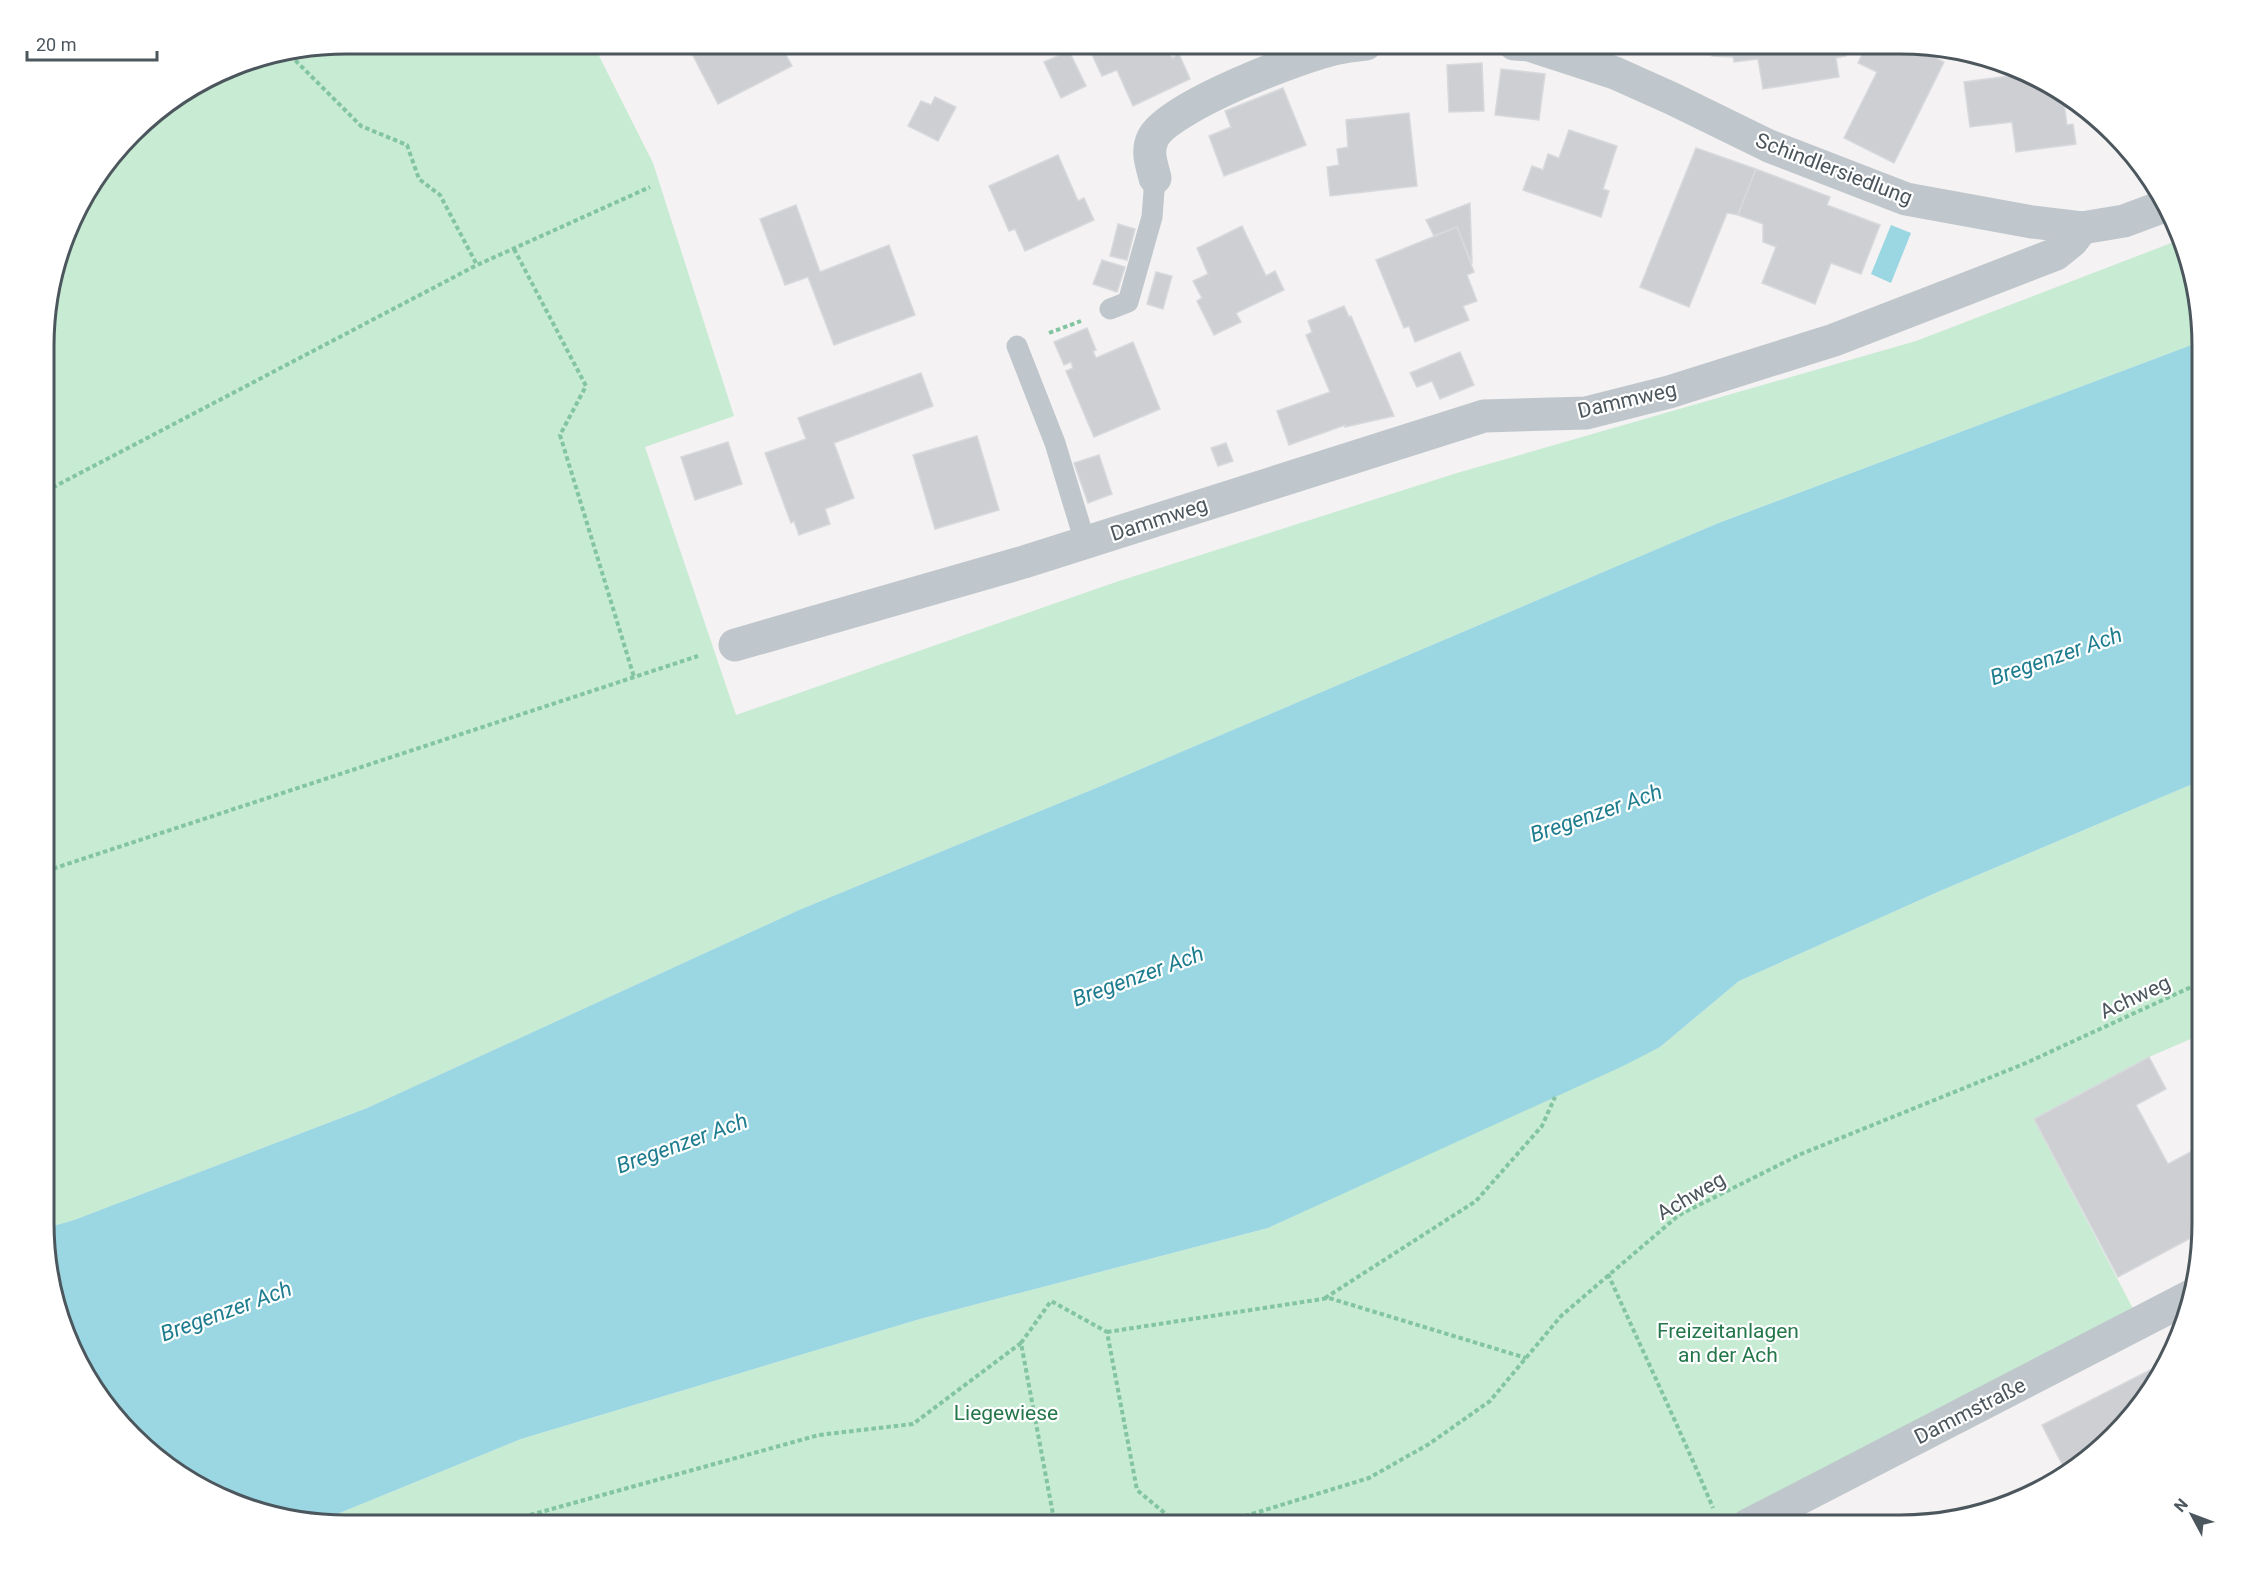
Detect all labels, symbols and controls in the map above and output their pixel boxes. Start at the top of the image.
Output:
scale bar [27,24,158,62]
text: 20 m [36,34,76,55]
street label: Schindlersiedlung [1752,128,1916,210]
street label: Dammweg [1575,377,1679,423]
street label: Dammweg [1107,492,1211,546]
water label: Bregenzer Ach [1987,622,2125,690]
water label: Bregenzer Ach [1527,779,1665,847]
water label: Bregenzer Ach [1069,941,1207,1011]
street label: Achweg [2096,970,2174,1024]
water label: Bregenzer Ach [613,1108,751,1178]
street label: Achweg [1653,1167,1729,1225]
water label: Bregenzer Ach [157,1276,295,1346]
park label: Freizeitanlagen an der Ach [1657,1319,1799,1367]
street label: Dammstraße [1910,1373,2030,1449]
park label: Liegewiese [954,1401,1058,1425]
north arrow [2162,1485,2222,1545]
text: N [2170,1495,2192,1516]

